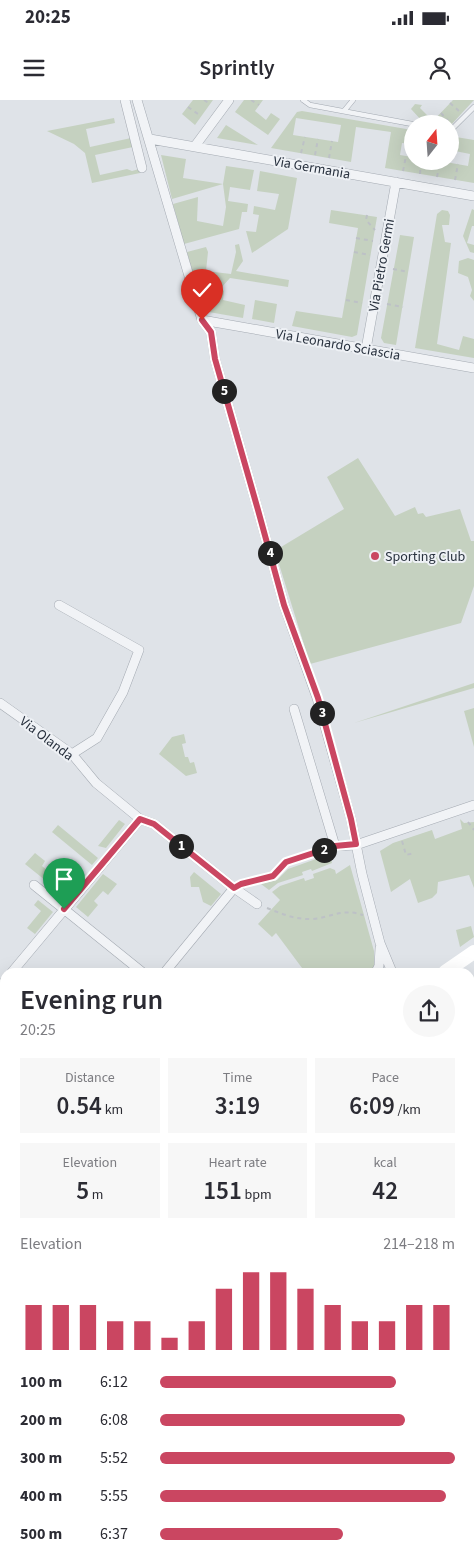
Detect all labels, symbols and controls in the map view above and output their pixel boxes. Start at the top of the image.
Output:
text: 20:25 [25,4,71,31]
text: Sprintly [199,52,275,84]
icon: menu [20,54,48,82]
icon: person [426,54,454,82]
north arrow [404,115,459,170]
map controls [404,115,459,170]
street label: Via Germania [272,151,352,185]
street label: Via Pietro Germi [364,217,400,313]
pin [181,269,223,320]
icon: check [188,276,216,304]
street label: Via Leonardo Sciascia [274,324,402,366]
pin: 5 [212,378,236,404]
text: 5 [221,381,228,401]
pin: 4 [258,540,282,566]
text: 4 [267,543,274,563]
place label: Sporting Club [385,547,466,567]
marker: Sporting Club [369,550,381,562]
pin: 3 [310,700,334,726]
text: 3 [319,703,326,723]
street label: Via Olanda [15,712,78,766]
pin: 1 [168,834,194,858]
text: 1 [178,836,185,856]
pin: 2 [312,838,336,862]
text: 2 [321,840,328,860]
pin [43,858,85,909]
icon: arrive [50,865,78,893]
text: Evening run [20,980,163,1020]
button: share [403,985,455,1037]
text: 20:25 [20,1019,56,1041]
text: Distance [65,1068,115,1088]
text: Time [223,1068,252,1088]
text: Pace [371,1068,399,1088]
text: 0.54 [56,1088,102,1124]
text: 3:19 [215,1088,260,1124]
text: 6:09 [349,1088,395,1124]
text: km [102,1100,123,1120]
text: /km [395,1100,421,1120]
text: Elevation [63,1153,117,1173]
text: Heart rate [208,1153,267,1173]
text: kcal [373,1153,397,1173]
text: 5 [76,1173,89,1209]
text: 151 [203,1173,242,1209]
text: 42 [372,1173,398,1209]
text: m [89,1185,103,1205]
text: bpm [242,1185,272,1205]
text: Elevation [20,1233,82,1255]
text: 214–218 m [383,1233,455,1255]
text: 100 m [20,1371,62,1393]
text: 6:12 [100,1371,128,1393]
text: 200 m [20,1409,62,1431]
text: 6:08 [100,1409,128,1431]
text: 300 m [20,1447,62,1469]
text: 5:52 [100,1447,128,1469]
text: 400 m [20,1485,62,1507]
text: 5:55 [100,1485,128,1507]
text: 500 m [20,1523,62,1545]
text: 6:37 [100,1523,128,1545]

